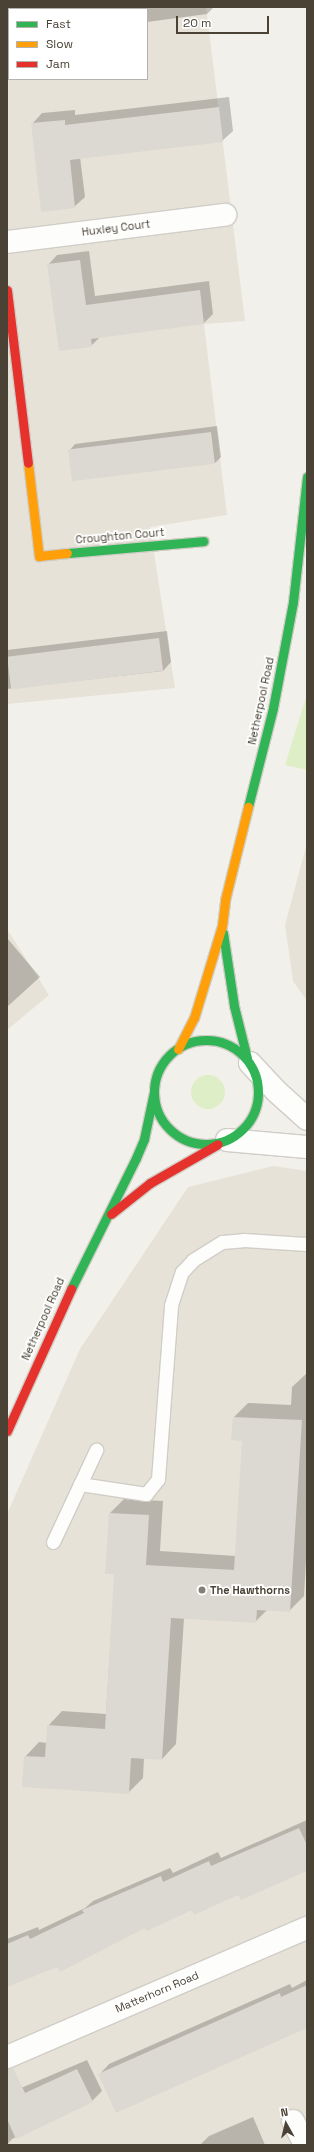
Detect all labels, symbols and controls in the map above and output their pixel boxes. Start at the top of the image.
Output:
legend [8,8,148,80]
scale bar [178,8,271,34]
text: 20 m [183,15,211,31]
text: Fast [46,16,71,32]
text: Slow [46,36,73,52]
text: Jam [46,56,70,72]
street label: Huxley Court [81,217,151,239]
street label: Croughton Court [75,526,165,546]
street label: Netherpool Road [245,656,277,746]
street label: Netherpool Road [19,1276,67,1362]
place label: The Hawthorns [210,1583,290,1597]
marker: The Hawthorns [197,1585,207,1595]
street label: Matterhorn Road [113,1968,201,2016]
north arrow [266,2104,306,2144]
text: N [280,2105,289,2120]

